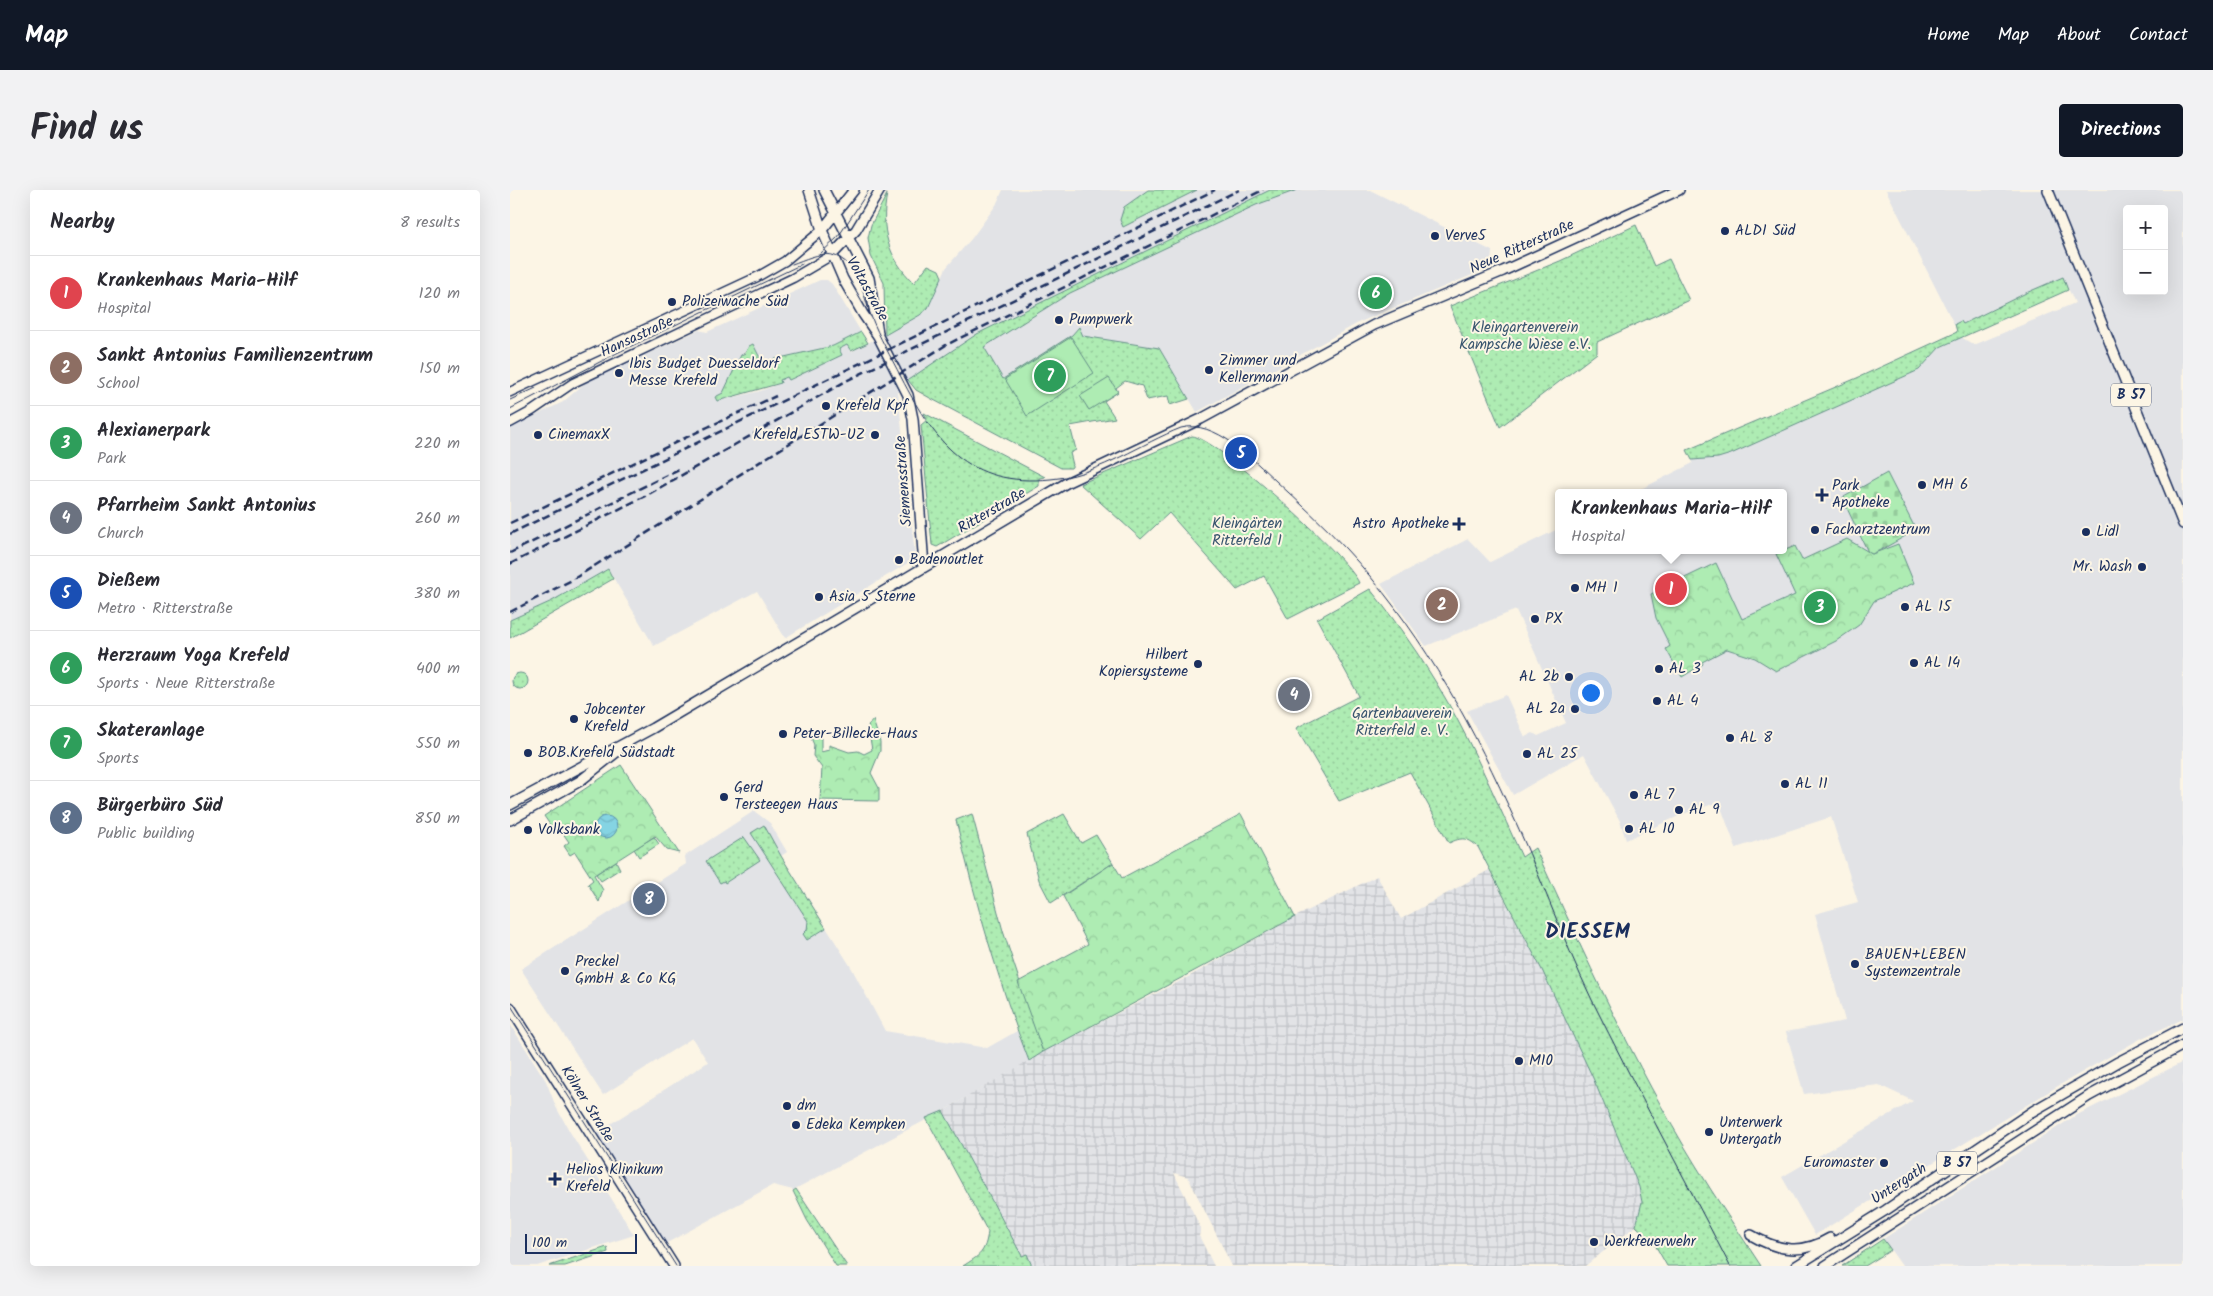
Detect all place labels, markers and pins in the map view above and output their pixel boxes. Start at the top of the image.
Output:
place label: ALDI Süd [1735,219,1796,243]
place label: Verve5 [1445,224,1487,248]
marker: ALDI Süd [1719,225,1731,237]
marker: Verve5 [1429,230,1441,242]
pin: 6 [1360,274,1392,312]
place label: Polizeiwache Süd [682,290,789,314]
marker: Polizeiwache Süd [666,296,678,308]
place label: Pumpwerk [1069,308,1133,332]
marker: Pumpwerk [1053,314,1065,326]
place label: Zimmer und Kellermann [1219,349,1297,390]
place label: Ibis Budget Duesseldorf Messe Krefeld [629,352,781,393]
pin: 7 [1034,357,1066,395]
marker: Zimmer und Kellermann [1203,364,1215,376]
marker: Ibis Budget Duesseldorf Messe Krefeld [613,367,625,379]
place label: Krefeld Kpf [836,394,909,418]
marker: Krefeld Kpf [820,400,832,412]
place label: CinemaxX [548,423,611,447]
place label: Krefeld ESTW-UZ [753,423,865,447]
marker: CinemaxX [532,429,544,441]
marker: Krefeld ESTW-UZ [869,429,881,441]
pin: 5 [1225,434,1257,472]
place label: MH 6 [1932,473,1968,497]
place label: Park Apotheke [1832,474,1890,515]
marker: MH 6 [1916,479,1928,491]
marker: Park Apotheke [1816,489,1828,501]
place label: Astro Apotheke [1352,512,1449,536]
marker: Astro Apotheke [1453,518,1465,530]
place label: Facharztzentrum [1825,518,1930,542]
place label: Lidl [2096,520,2119,544]
marker: Facharztzentrum [1809,524,1821,536]
marker: Lidl [2080,526,2092,538]
place label: Bodenoutlet [909,548,984,572]
marker: Bodenoutlet [893,554,905,566]
place label: Mr. Wash [2072,555,2132,579]
marker: Mr. Wash [2136,561,2148,573]
pin: 1 [1655,570,1687,608]
place label: MH 1 [1585,576,1618,600]
marker: MH 1 [1569,582,1581,594]
place label: Asia 5 Sterne [829,585,916,609]
pin: 2 [1426,586,1458,624]
pin: 3 [1804,588,1836,626]
marker: Asia 5 Sterne [813,591,825,603]
place label: AL 15 [1915,595,1952,619]
marker: AL 15 [1899,601,1911,613]
place label: PX [1545,607,1563,631]
marker: PX [1529,613,1541,625]
place label: Hilbert Kopiersysteme [1099,643,1188,684]
place label: AL 14 [1924,651,1960,675]
place label: AL 3 [1669,657,1701,681]
marker: AL 14 [1908,657,1920,669]
marker: Hilbert Kopiersysteme [1192,658,1204,670]
marker: AL 3 [1653,663,1665,675]
place label: AL 2b [1519,665,1559,689]
marker: AL 2b [1563,671,1575,683]
pin: 4 [1278,676,1310,714]
place label: AL 4 [1667,689,1699,713]
marker: AL 4 [1651,695,1663,707]
place label: AL 2a [1526,697,1565,721]
place label: Jobcenter Krefeld [584,698,646,739]
marker: AL 2a [1569,703,1581,715]
marker: Jobcenter Krefeld [568,713,580,725]
place label: Peter-Billecke-Haus [793,722,918,746]
place label: AL 8 [1740,726,1773,750]
marker: Peter-Billecke-Haus [777,728,789,740]
marker: AL 8 [1724,732,1736,744]
place label: BOB.Krefeld Südstadt [538,741,675,765]
place label: AL 25 [1537,742,1578,766]
marker: BOB.Krefeld Südstadt [522,747,534,759]
marker: AL 25 [1521,748,1533,760]
place label: AL 11 [1795,772,1828,796]
place label: Gerd Tersteegen Haus [734,776,839,817]
marker: AL 11 [1779,778,1791,790]
place label: AL 7 [1644,783,1675,807]
marker: AL 7 [1628,789,1640,801]
marker: Gerd Tersteegen Haus [718,791,730,803]
place label: AL 9 [1689,798,1720,822]
marker: AL 9 [1673,804,1685,816]
place label: AL 10 [1639,817,1675,841]
place label: Volksbank [538,818,601,842]
marker: AL 10 [1623,823,1635,835]
marker: Volksbank [522,824,534,836]
pin: 8 [633,880,665,918]
place label: BAUEN+LEBEN Systemzentrale [1865,943,1966,984]
place label: Preckel GmbH & Co KG [575,950,676,991]
marker: BAUEN+LEBEN Systemzentrale [1849,958,1861,970]
marker: Preckel GmbH & Co KG [559,965,571,977]
place label: M10 [1529,1049,1554,1073]
marker: M10 [1513,1055,1525,1067]
place label: dm [797,1094,816,1118]
marker: dm [781,1100,793,1112]
place label: Unterwerk Untergath [1719,1111,1783,1152]
place label: Edeka Kempken [806,1113,906,1137]
marker: Edeka Kempken [790,1119,802,1131]
marker: Unterwerk Untergath [1703,1126,1715,1138]
place label: Euromaster [1803,1151,1875,1175]
marker: Euromaster [1878,1157,1890,1169]
place label: Helios Klinikum Krefeld [566,1158,663,1199]
marker: Helios Klinikum Krefeld [548,1172,562,1186]
place label: Werkfeuerwehr [1604,1230,1697,1254]
marker: Werkfeuerwehr [1588,1236,1600,1248]

